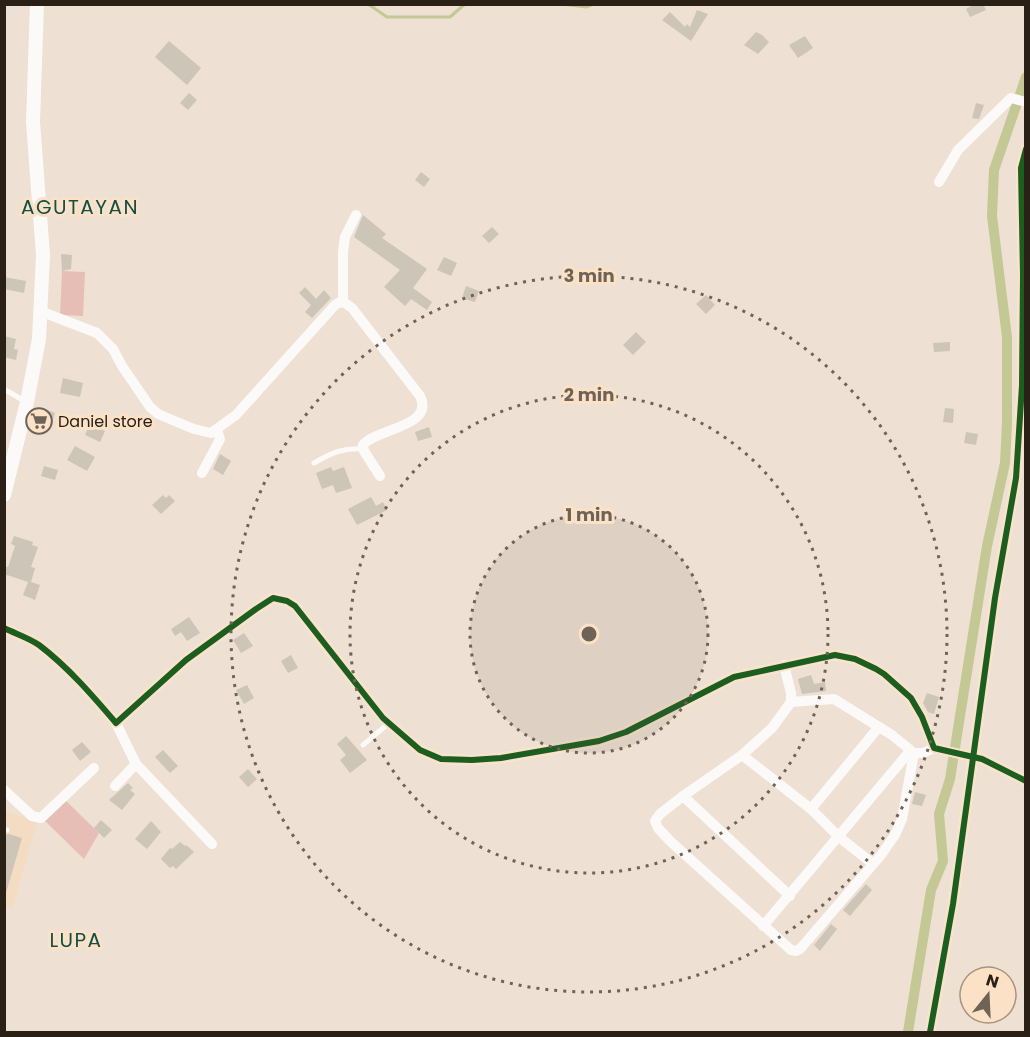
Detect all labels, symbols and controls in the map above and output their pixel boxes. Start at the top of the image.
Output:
district label: AGUTAYAN [21,193,139,221]
text: 3 min [563,263,615,288]
text: 2 min [564,382,614,407]
supermarket icon: Daniel store [24,406,54,436]
place label: Daniel store [58,410,153,433]
text: 1 min [565,502,613,527]
centre of rings [579,624,599,644]
district label: LUPA [49,926,103,954]
north arrow [958,965,1018,1025]
text: N [983,968,1002,994]

